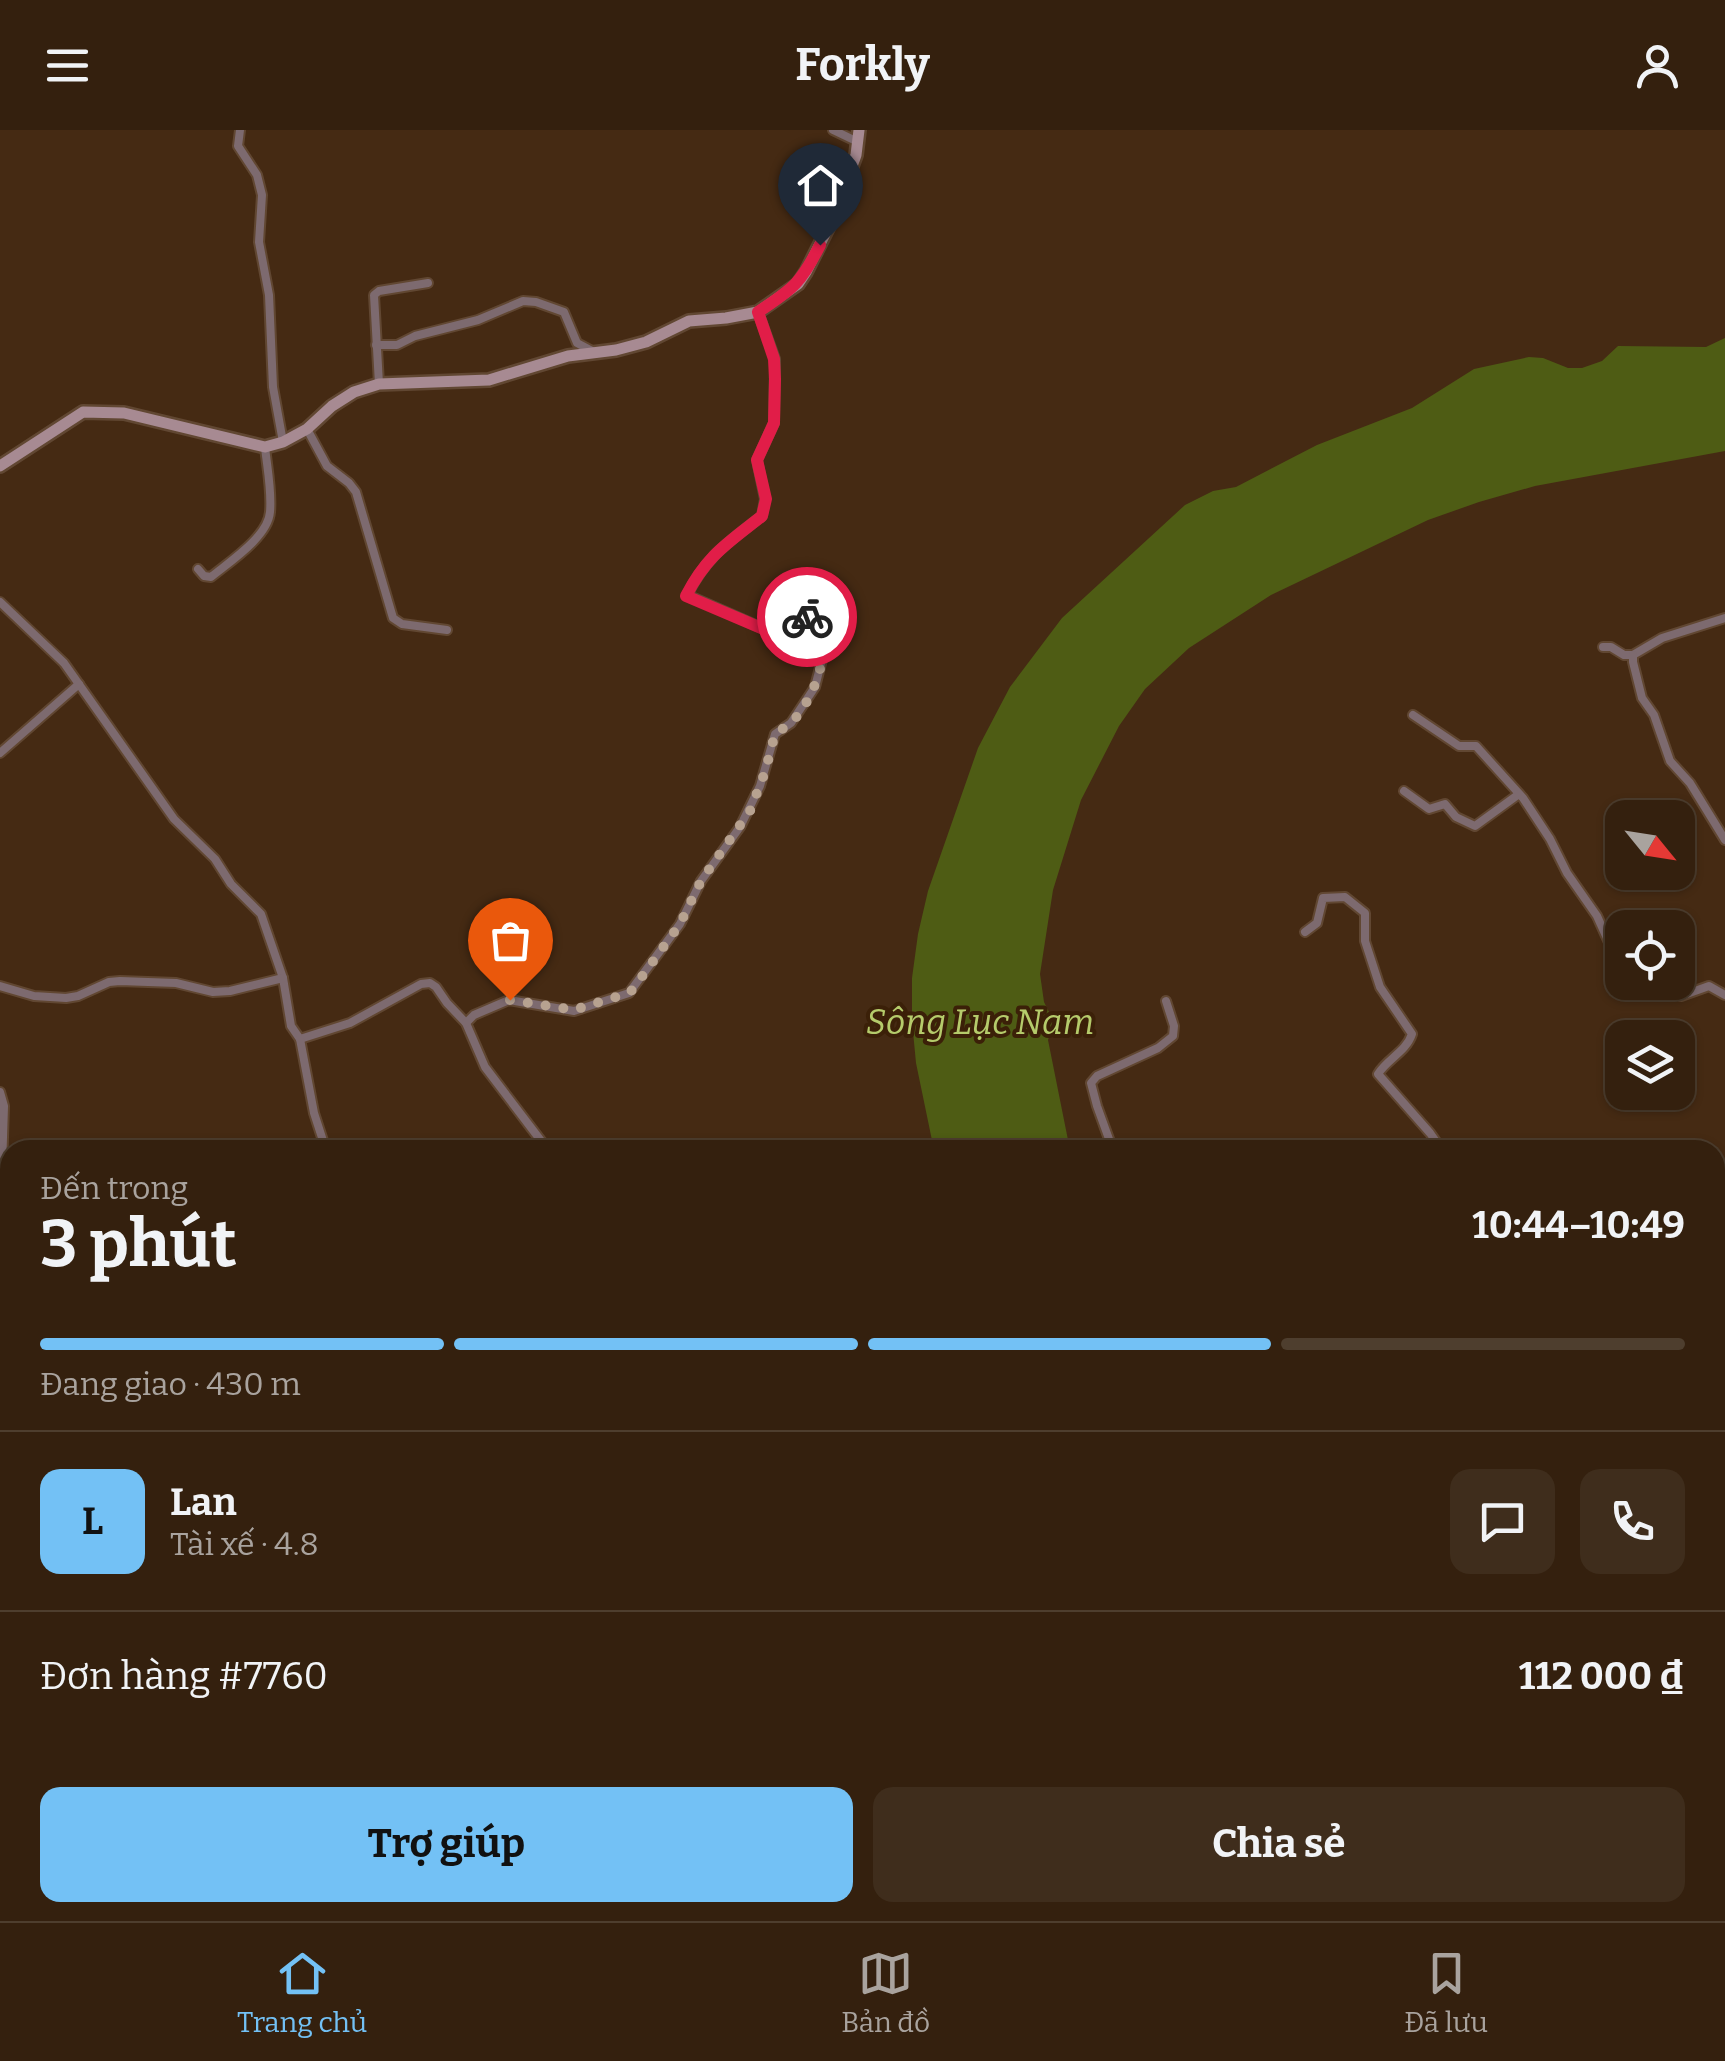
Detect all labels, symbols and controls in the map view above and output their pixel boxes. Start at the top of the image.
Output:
icon: menu [40,38,95,93]
text: Forkly [795,38,930,92]
icon: person [1630,38,1685,93]
pin [778,143,863,246]
icon: home [793,158,848,213]
courier [757,567,857,667]
icon: bike [780,590,835,645]
north arrow [1605,800,1695,890]
map controls [1605,800,1695,1110]
pin [468,898,553,1001]
button: locate [1605,910,1695,1000]
icon: bag [483,913,538,968]
water label: Sông Lục Nam [866,1001,1094,1043]
button: layers [1605,1020,1695,1110]
text: Đến trong [40,1169,188,1207]
text: 10:44–10:49 [1472,1202,1685,1248]
text: 3 phút [40,1205,237,1283]
text: Đang giao · 430 m [40,1365,301,1403]
button: chat [1450,1469,1555,1574]
button: phone [1580,1469,1685,1574]
text: Lan [170,1479,237,1525]
text: L [82,1498,103,1544]
text: Tài xế · 4.8 [170,1525,319,1563]
text: Đơn hàng #7760 [40,1653,328,1699]
text: 112 000 ₫ [1519,1653,1685,1699]
button: Trợ giúp [40,1787,853,1902]
button: Chia sẻ [873,1787,1685,1902]
tab: Trang chủ [237,1946,367,2039]
tab: Bản đồ [841,1946,930,2039]
tab: Đã lưu [1404,1946,1488,2039]

